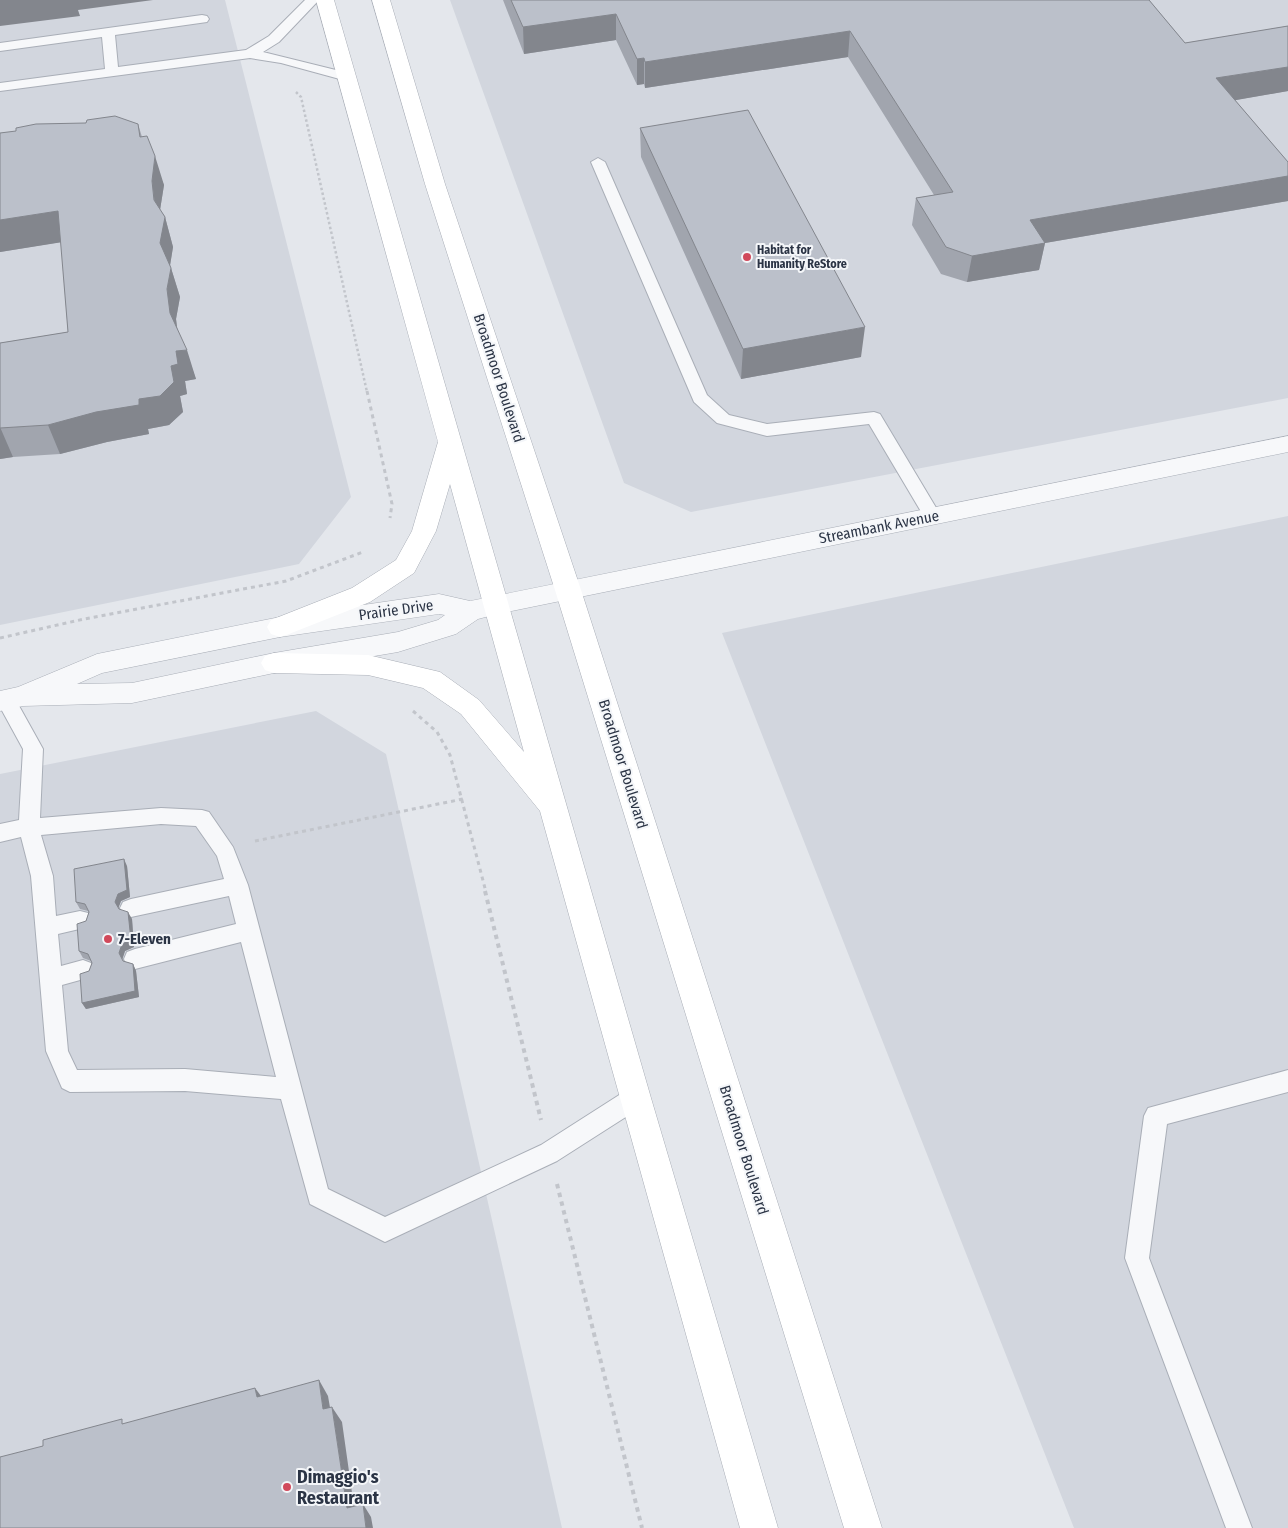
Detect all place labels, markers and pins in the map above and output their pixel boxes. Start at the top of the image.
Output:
place label: Habitat for Humanity ReStore [757,243,847,271]
marker: Habitat for Humanity ReStore [741,251,753,263]
place label: 7-Eleven [118,930,171,948]
marker: 7-Eleven [102,933,114,945]
place label: Dimaggio's Restaurant [297,1466,380,1509]
marker: Dimaggio's Restaurant [281,1481,293,1493]

